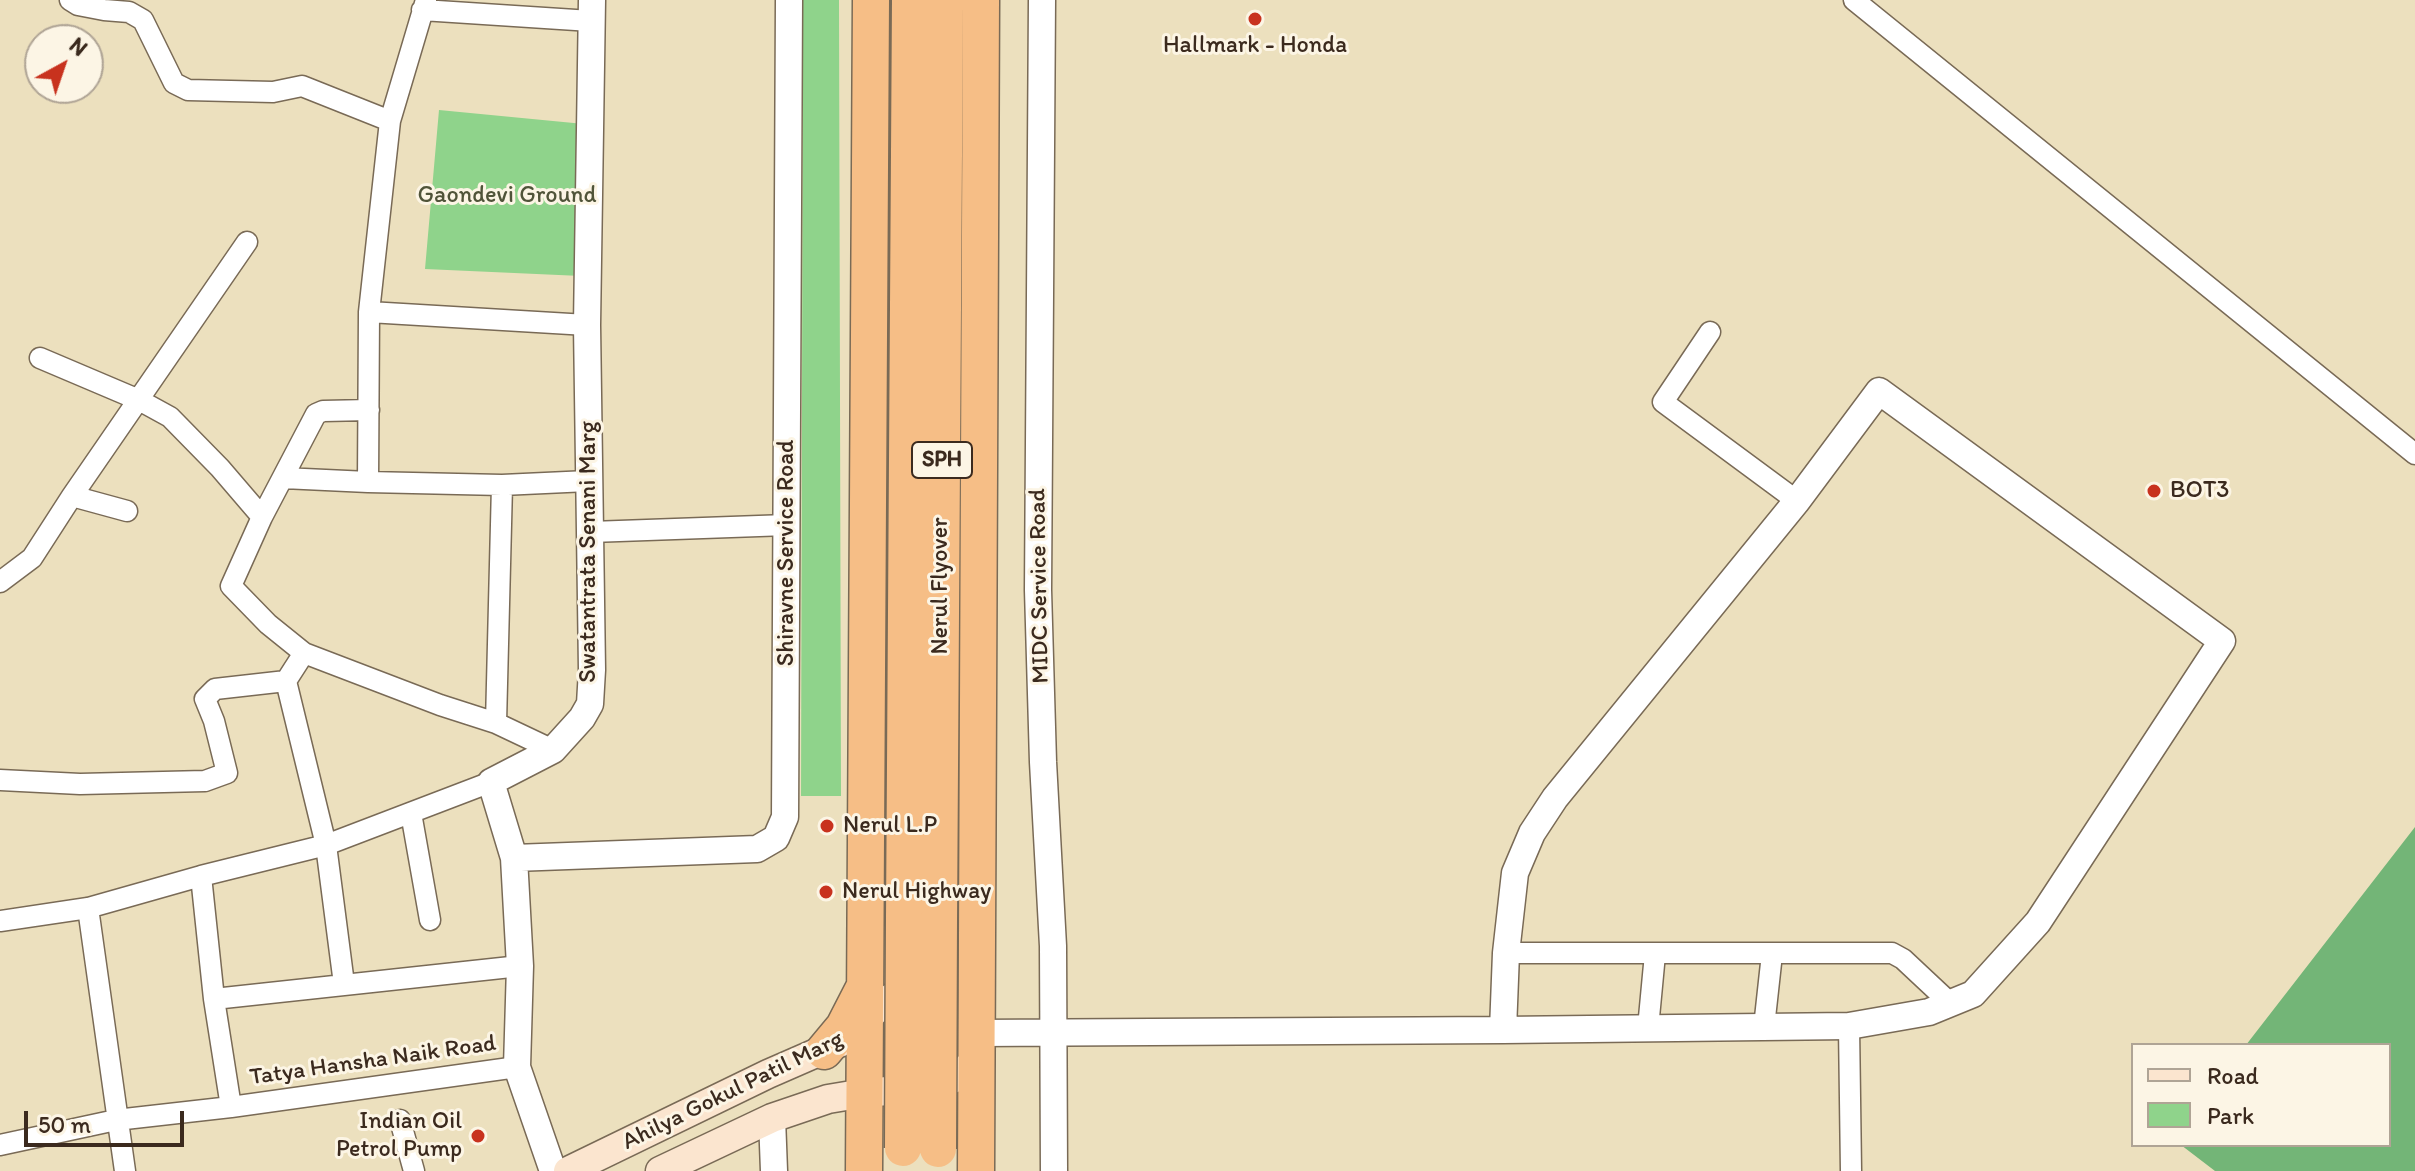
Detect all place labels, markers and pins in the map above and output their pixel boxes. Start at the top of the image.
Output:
marker: Hallmark - Honda [1246,10,1264,28]
place label: Hallmark - Honda [1163,32,1347,60]
place label: BOT3 [2170,477,2229,505]
marker: BOT3 [2145,482,2163,500]
place label: Nerul L.P [843,812,937,840]
marker: Nerul L.P [818,817,836,835]
place label: Nerul Highway [842,878,991,906]
marker: Nerul Highway [817,883,835,901]
place label: Indian Oil Petrol Pump [336,1108,462,1164]
marker: Indian Oil Petrol Pump [469,1127,487,1145]

